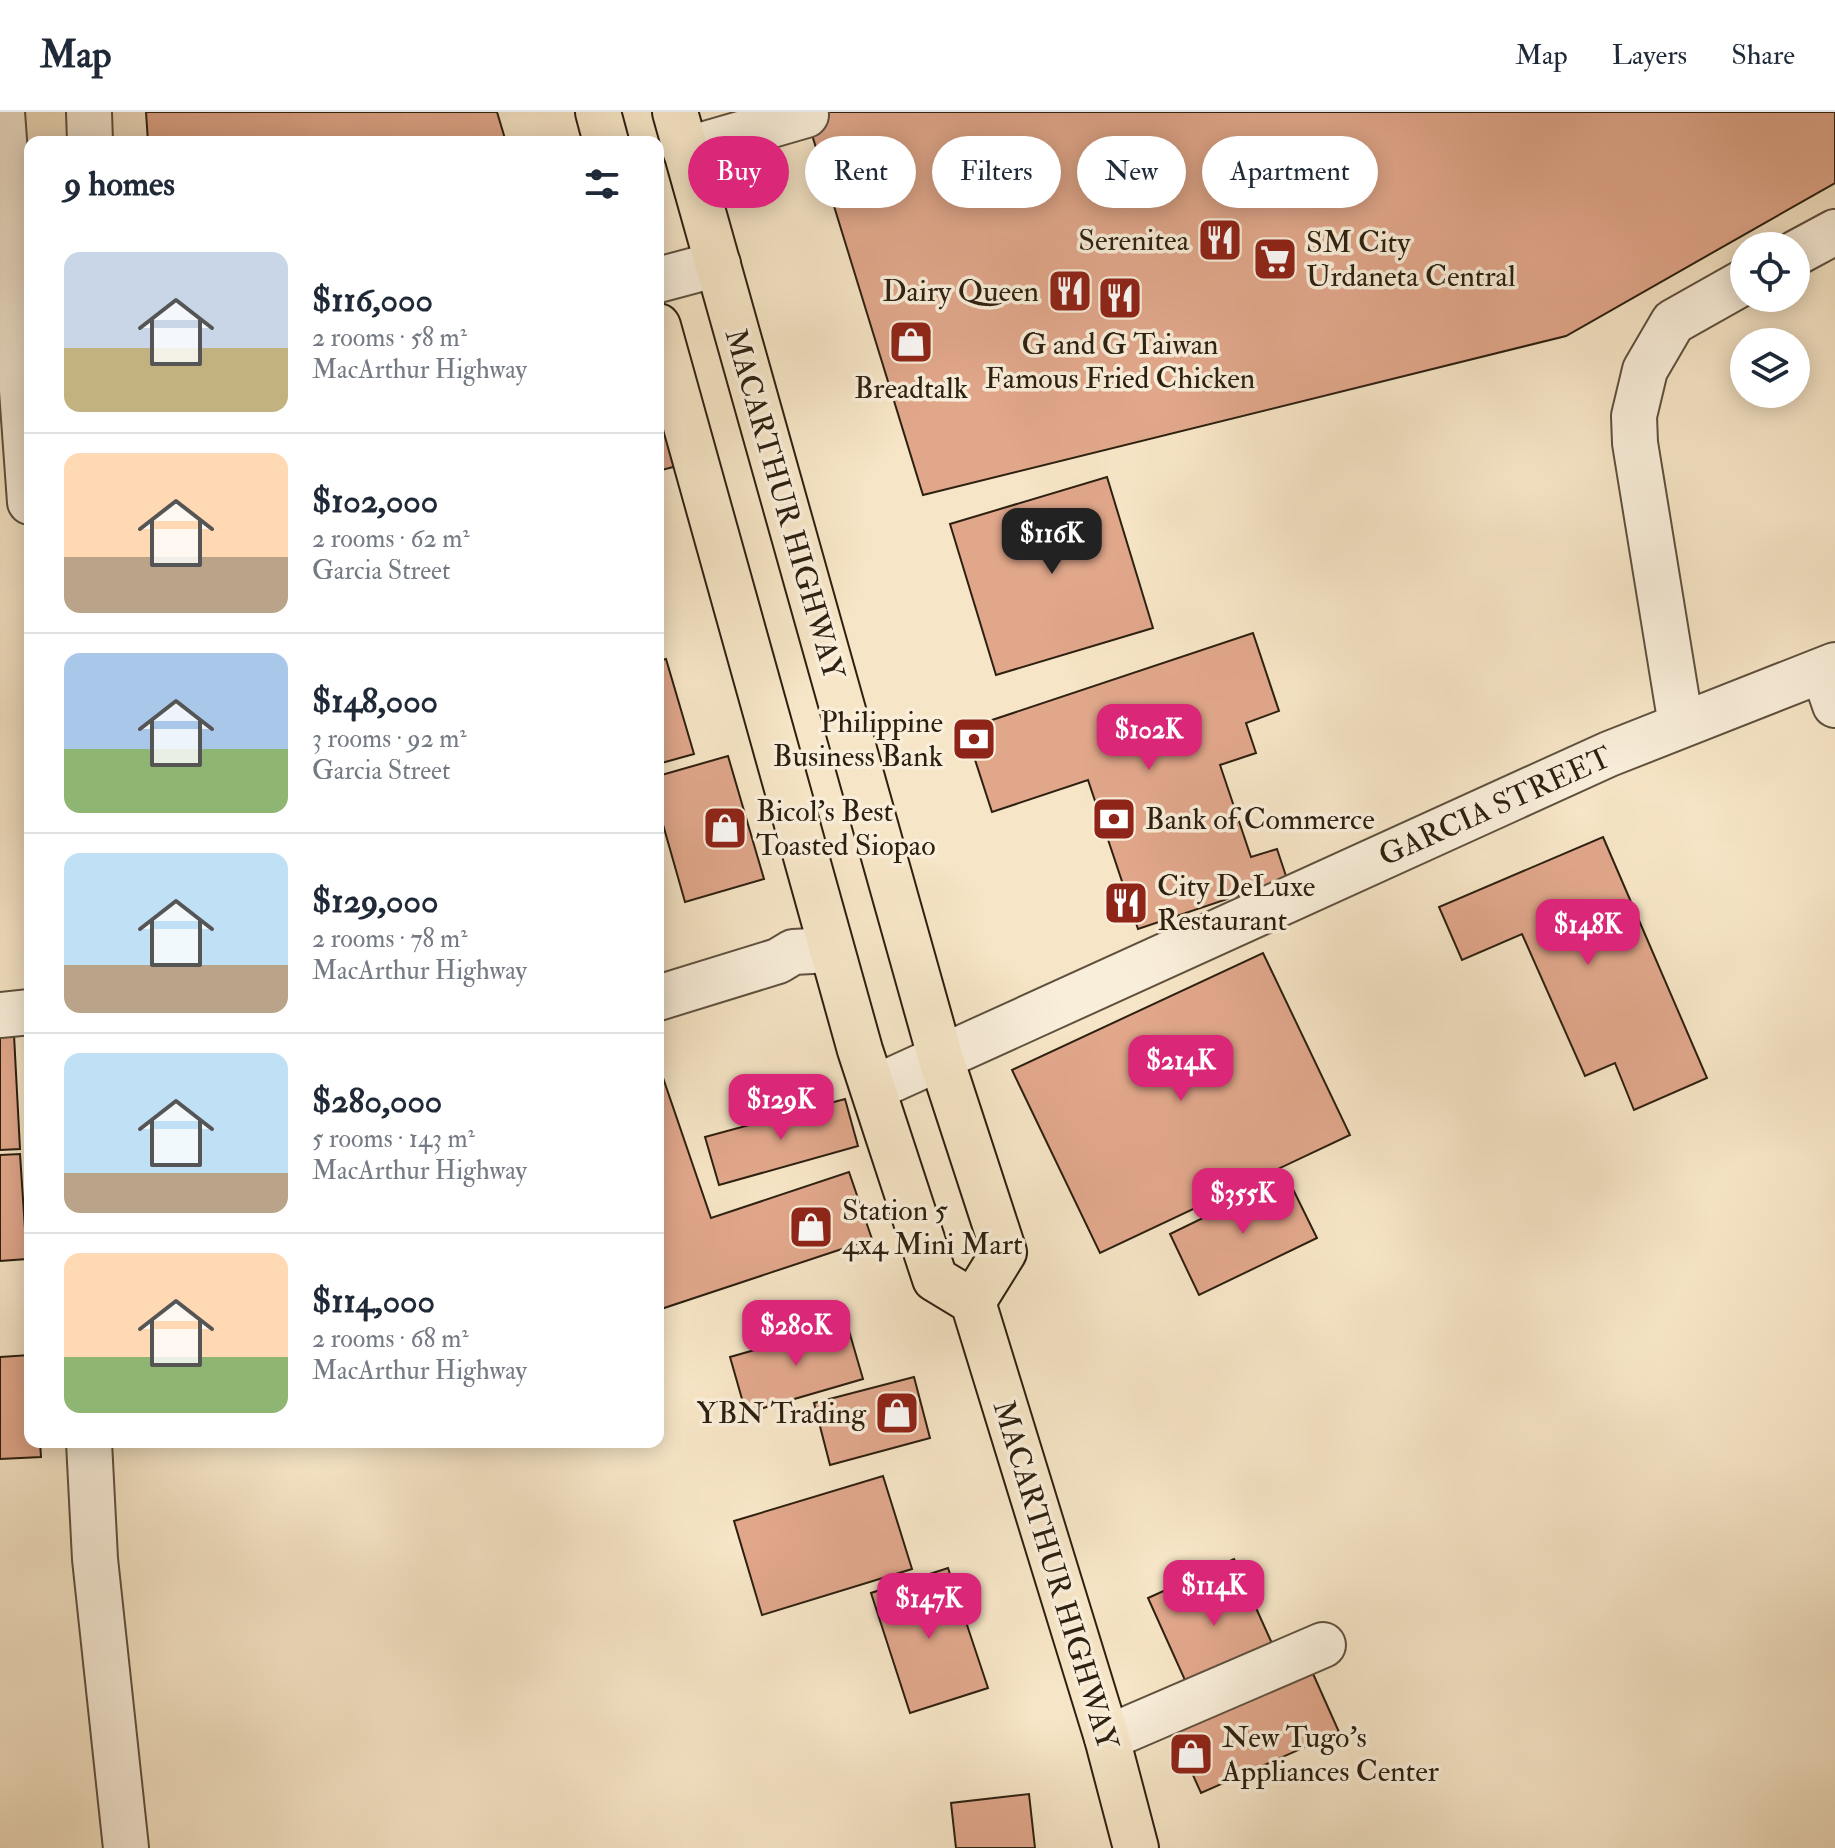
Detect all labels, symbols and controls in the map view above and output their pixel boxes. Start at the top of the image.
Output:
text: Map [40,31,111,79]
text: Map [1515,38,1568,73]
text: Layers [1612,38,1687,73]
text: Share [1731,38,1795,73]
chip: Buy [688,136,789,208]
chip: Rent [805,136,916,208]
chip: Filters [932,136,1061,208]
chip: New [1077,136,1186,208]
chip: Apartment [1202,136,1378,208]
icon: filters [580,162,624,206]
text: 9 homes [64,163,175,206]
restaurant icon: Serenitea [1196,216,1244,264]
place label: Serenitea [1078,222,1190,259]
place label: SM City Urdaneta Central [1306,224,1516,295]
map controls [1730,232,1810,408]
button: locate [1730,232,1810,312]
supermarket icon: SM City Urdaneta Central [1251,235,1299,283]
restaurant icon: Dairy Queen [1046,267,1094,315]
place label: Dairy Queen [882,273,1039,310]
restaurant icon: G and G Taiwan Famous Fried Chicken [1096,274,1144,322]
text: $116,000 [312,279,433,322]
icon: home [128,284,224,380]
shop icon: Breadtalk [887,318,935,366]
text: 2 rooms · 58 m² [312,322,467,354]
street label: MACARTHUR HIGHWAY [717,324,853,685]
place label: G and G Taiwan Famous Fried Chicken [985,326,1255,397]
button: layers [1730,328,1810,408]
text: MacArthur Highway [312,354,527,386]
place label: Breadtalk [854,370,968,407]
text: $102,000 [312,480,438,523]
icon: home [128,485,224,581]
pin: $116K [996,508,1108,576]
text: $116K [1020,518,1084,550]
text: 2 rooms · 62 m² [312,523,470,555]
text: Garcia Street [312,555,450,587]
text: $148,000 [312,680,438,723]
icon: home [128,685,224,781]
place label: Philippine Business Bank [773,704,943,775]
pin: $102K [1093,704,1205,772]
text: $102K [1115,714,1183,746]
bank icon: Philippine Business Bank [950,715,998,763]
text: 3 rooms · 92 m² [312,723,467,755]
street label: GARCIA STREET [1373,739,1617,874]
text: Garcia Street [312,755,450,787]
place label: Bicol's Best Toasted Siopao [756,793,936,864]
bank icon: Bank of Commerce [1090,795,1138,843]
place label: Bank of Commerce [1145,801,1375,838]
shop icon: Bicol's Best Toasted Siopao [701,804,749,852]
place label: City DeLuxe Restaurant [1157,868,1315,939]
restaurant icon: City DeLuxe Restaurant [1102,879,1150,927]
text: $129,000 [312,880,438,923]
icon: home [128,885,224,981]
pin: $148K [1532,899,1644,967]
text: $148K [1554,909,1622,941]
text: 2 rooms · 78 m² [312,923,468,955]
text: MacArthur Highway [312,955,527,987]
pin: $214K [1125,1035,1237,1103]
text: $214K [1146,1045,1216,1077]
pin: $129K [725,1074,837,1142]
text: $280,000 [312,1080,442,1123]
text: $129K [747,1084,815,1116]
icon: home [128,1085,224,1181]
text: 5 rooms · 143 m² [312,1123,475,1155]
text: MacArthur Highway [312,1155,527,1187]
pin: $355K [1187,1168,1299,1236]
text: $355K [1210,1178,1276,1210]
place label: Station 5 4x4 Mini Mart [842,1192,1023,1263]
shop icon: Station 5 4x4 Mini Mart [787,1203,835,1251]
text: $114,000 [312,1280,435,1323]
icon: home [128,1285,224,1381]
pin: $280K [740,1300,852,1368]
text: $280K [760,1310,832,1342]
text: 2 rooms · 68 m² [312,1323,469,1355]
text: MacArthur Highway [312,1355,527,1387]
shop icon: YBN Trading [873,1389,921,1437]
place label: YBN Trading [697,1395,867,1432]
street label: MACARTHUR HIGHWAY [985,1396,1127,1756]
pin: $114K [1158,1560,1270,1628]
text: $114K [1181,1570,1247,1602]
pin: $147K [873,1573,985,1641]
text: $147K [895,1583,963,1615]
place label: New Tugo's Appliances Center [1221,1719,1439,1790]
shop icon: New Tugo's Appliances Center [1167,1730,1215,1778]

